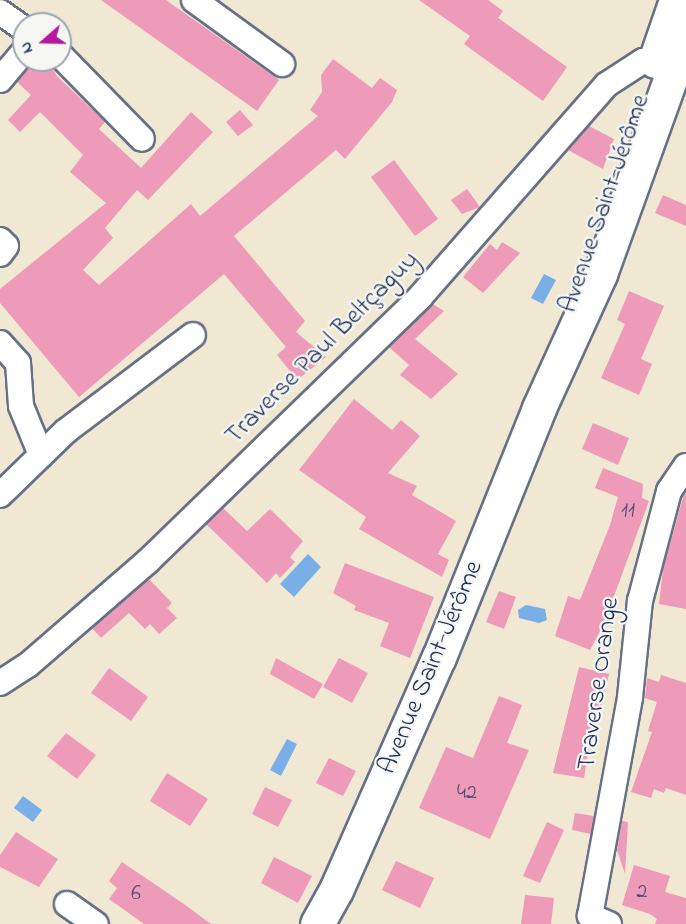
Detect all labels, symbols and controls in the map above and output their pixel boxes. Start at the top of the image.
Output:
north arrow [12,12,72,72]
text: N [14,38,40,57]
street label: Avenue Saint-Jérôme [554,91,658,317]
street label: Traverse Paul Beltçaguy [220,246,426,452]
house number: 11 [621,499,635,525]
street label: Avenue Saint-Jérôme [373,557,491,779]
street label: Traverse Orange [572,596,628,772]
house number: 42 [457,781,477,807]
house number: 2 [637,880,647,906]
house number: 6 [131,882,141,908]

